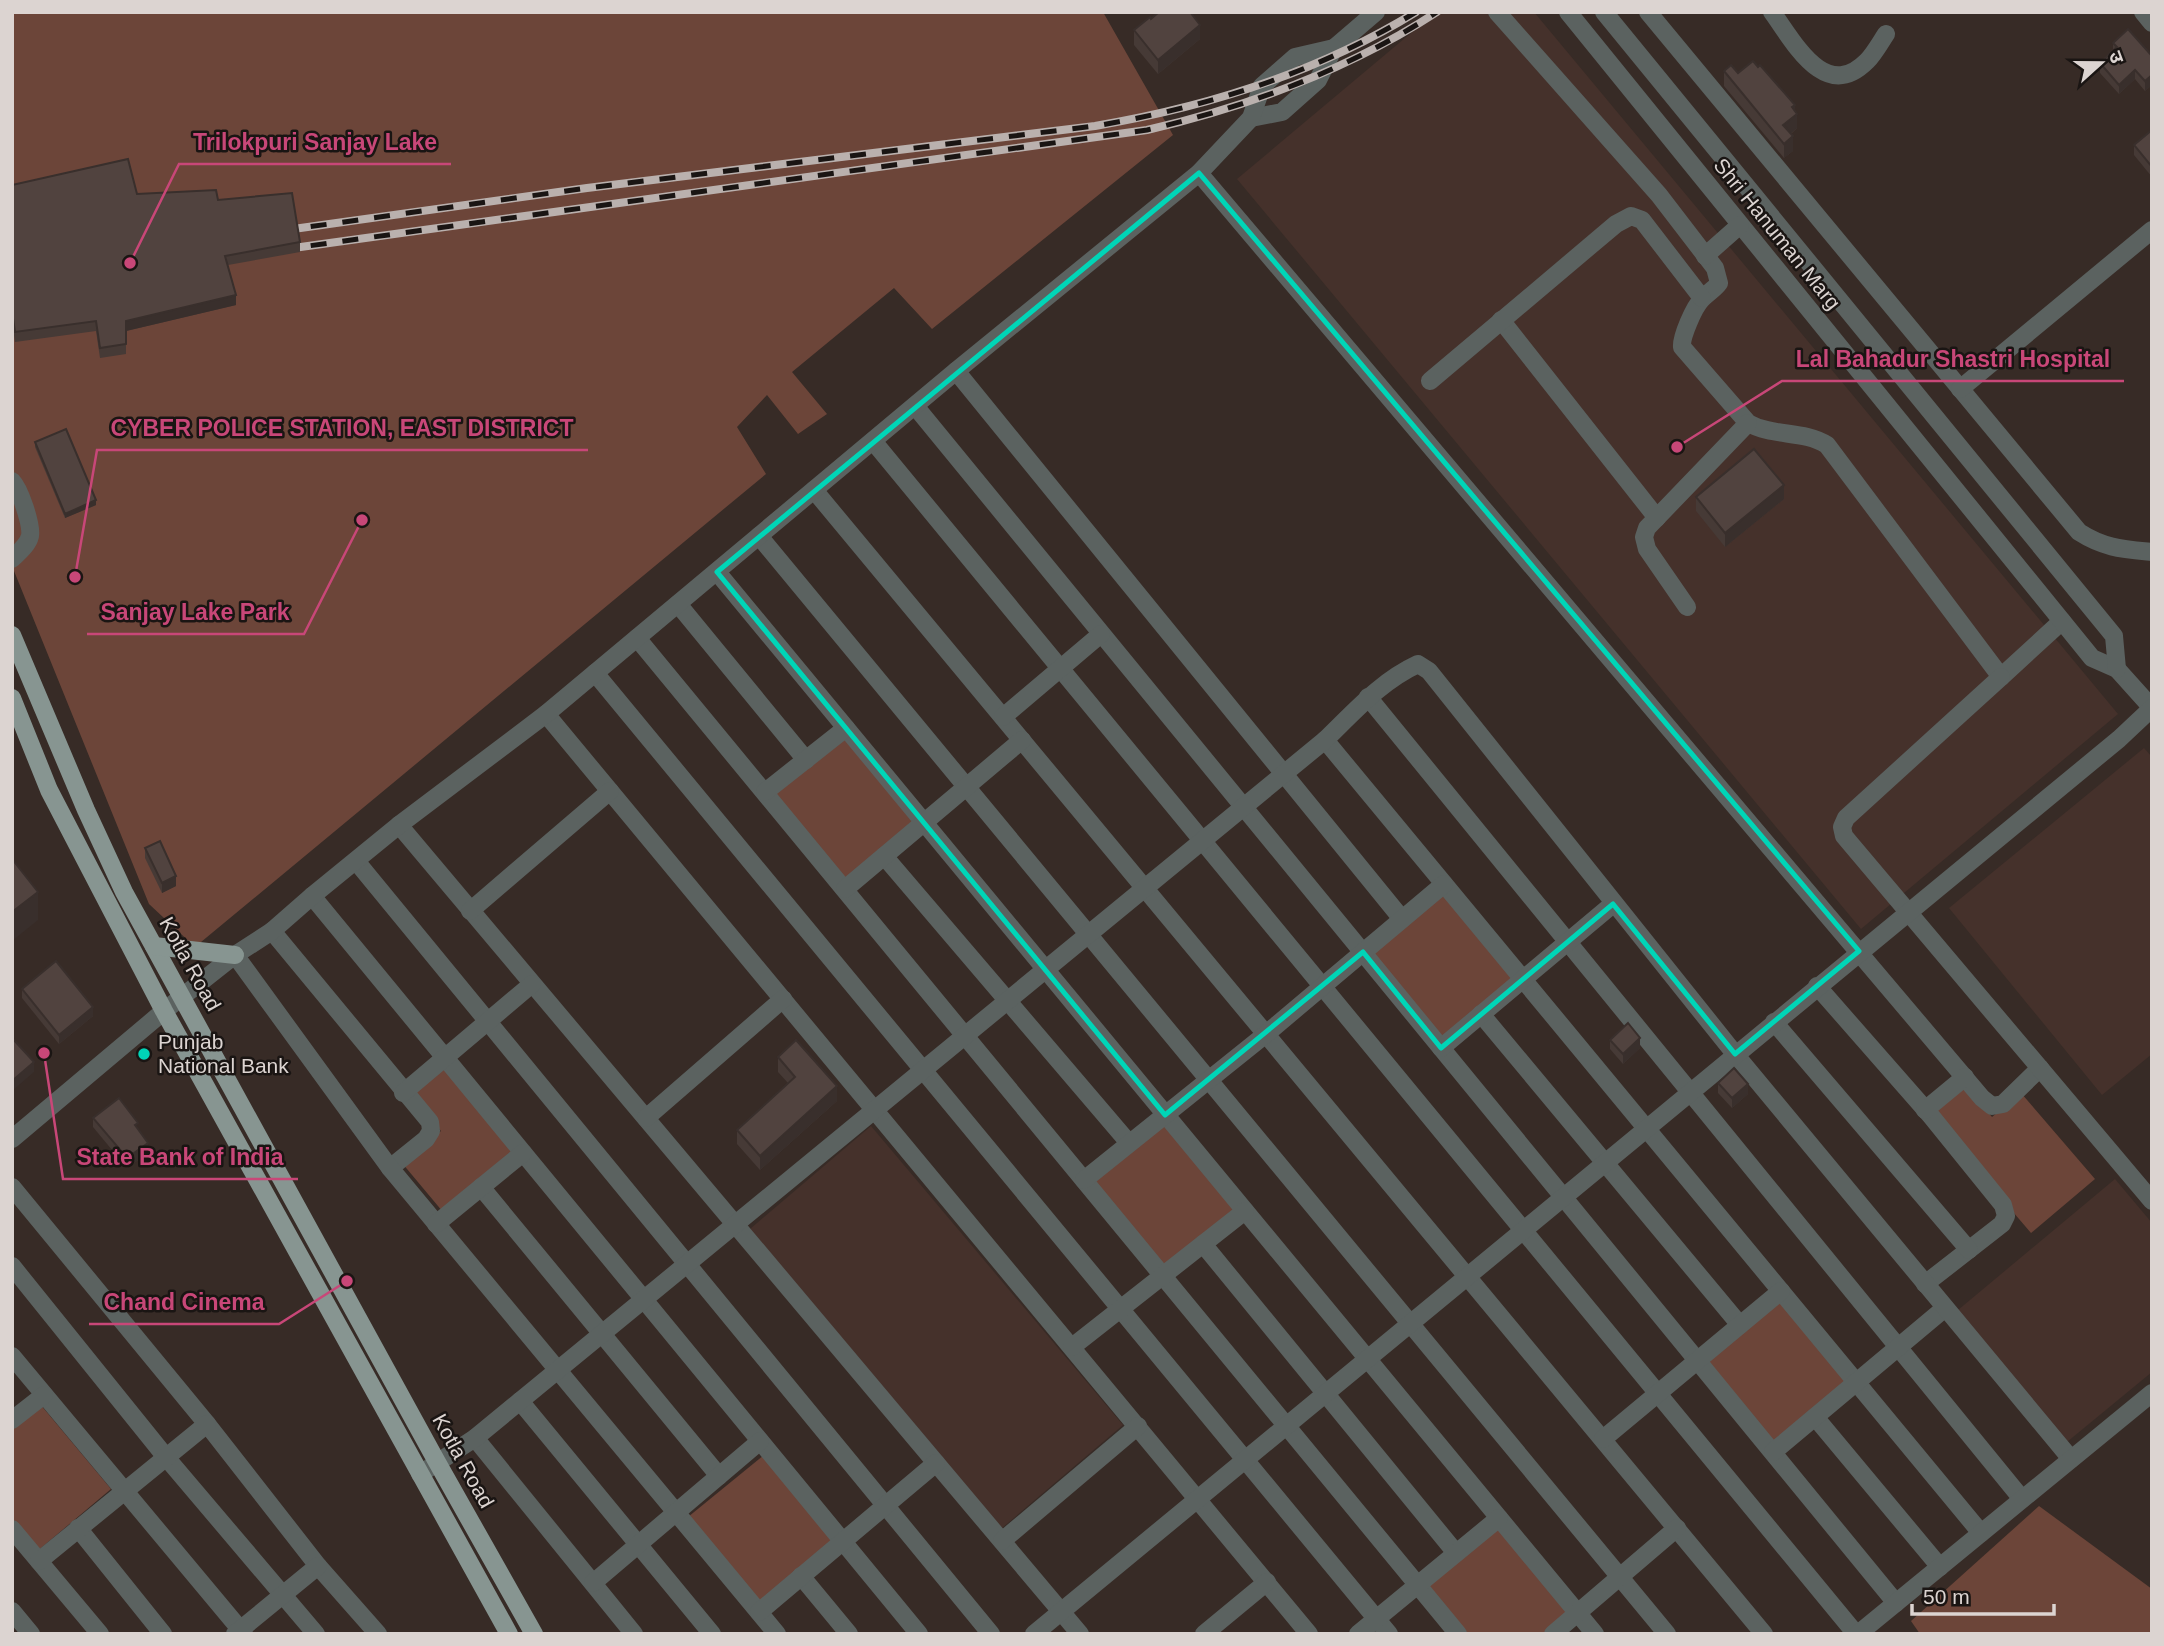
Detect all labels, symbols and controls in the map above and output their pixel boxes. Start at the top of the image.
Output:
north arrow [2066,28,2136,98]
text: उ [2105,48,2129,67]
callout: Trilokpuri Sanjay Lake [179,120,451,164]
text: Trilokpuri Sanjay Lake [193,129,437,155]
street label: Shri Hanuman Marg [1709,153,1845,314]
callout: Lal Bahadur Shastri Hospital [1782,337,2124,381]
text: Lal Bahadur Shastri Hospital [1796,346,2110,372]
callout: CYBER POLICE STATION, EAST DISTRICT [97,406,588,450]
text: CYBER POLICE STATION, EAST DISTRICT [111,415,574,441]
callout: Sanjay Lake Park [87,590,304,634]
text: Sanjay Lake Park [100,599,290,625]
street label: Kotla Road [155,913,226,1015]
place label: Punjab National Bank [158,1030,289,1077]
marker: Punjab National Bank [136,1046,152,1062]
callout: State Bank of India [63,1135,298,1179]
text: State Bank of India [76,1144,284,1170]
callout: Chand Cinema [89,1280,279,1324]
text: Chand Cinema [103,1289,265,1315]
street label: Kotla Road [428,1410,499,1512]
scale bar [1912,1572,2054,1616]
text: 50 m [1923,1585,1970,1608]

